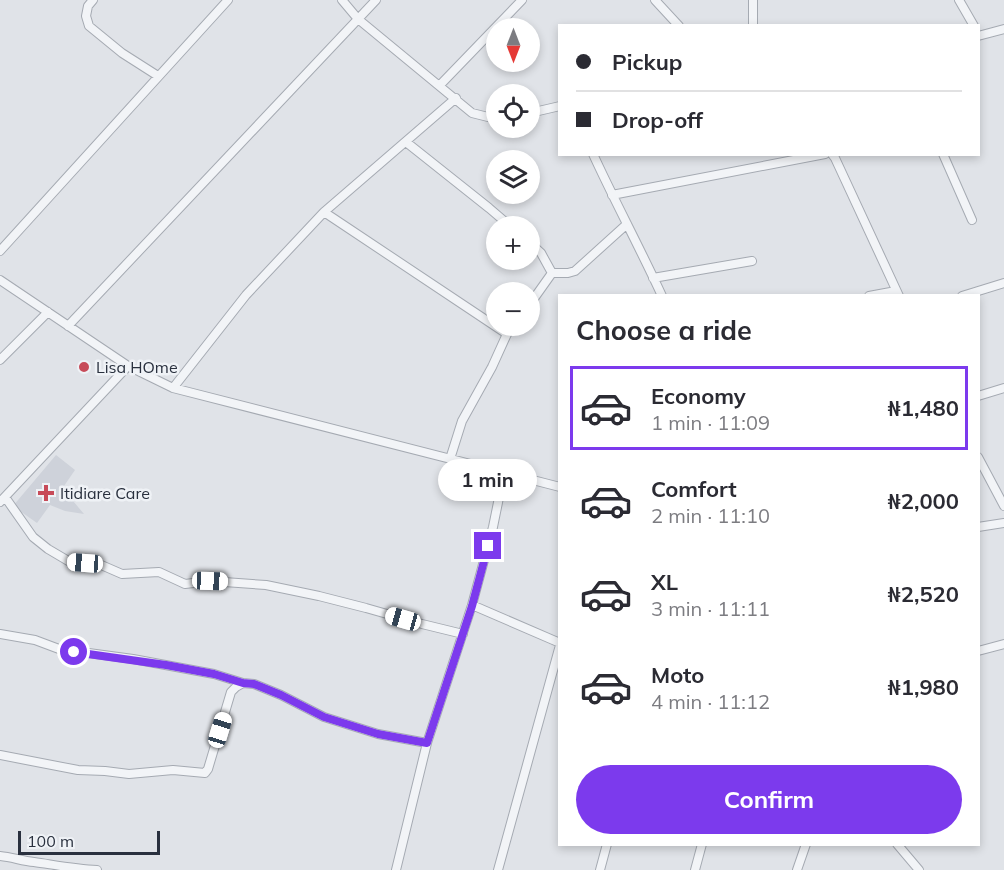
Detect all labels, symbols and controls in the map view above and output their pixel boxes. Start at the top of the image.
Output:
north arrow [486,18,540,72]
map controls [486,18,540,336]
text: Pickup [612,48,682,76]
button: locate [486,84,540,138]
text: Drop-off [612,106,703,134]
button: layers [486,150,540,204]
button: + [486,216,540,270]
button: − [486,282,540,336]
text: Choose a ride [576,313,752,347]
place label: Lisa HOme [96,357,178,377]
marker: Lisa HOme [77,360,91,374]
icon: car [579,381,633,435]
text: Economy [651,382,746,410]
text: ₦1,480 [888,394,959,422]
text: 1 min · 11:09 [651,410,770,435]
callout: 1 min [438,459,538,501]
text: 1 min [461,467,514,492]
icon: car [579,474,633,528]
text: Comfort [651,475,737,503]
place label: Itidiare Care [60,483,150,503]
marker: Itidiare Care [37,484,55,502]
text: ₦2,000 [888,487,959,515]
text: 2 min · 11:10 [651,503,770,528]
route end [474,532,501,559]
car [66,553,104,573]
icon: car [579,567,633,621]
text: XL [651,568,678,596]
car [192,571,228,591]
text: ₦2,520 [888,580,959,608]
text: 3 min · 11:11 [651,596,770,621]
car [383,605,423,633]
route start [60,638,87,665]
icon: car [579,660,633,714]
text: Moto [651,661,704,689]
text: ₦1,980 [888,673,959,701]
text: 4 min · 11:12 [651,689,770,714]
car [206,710,234,750]
button: Confirm [576,765,962,834]
scale bar [18,828,160,856]
text: 100 m [27,831,74,851]

